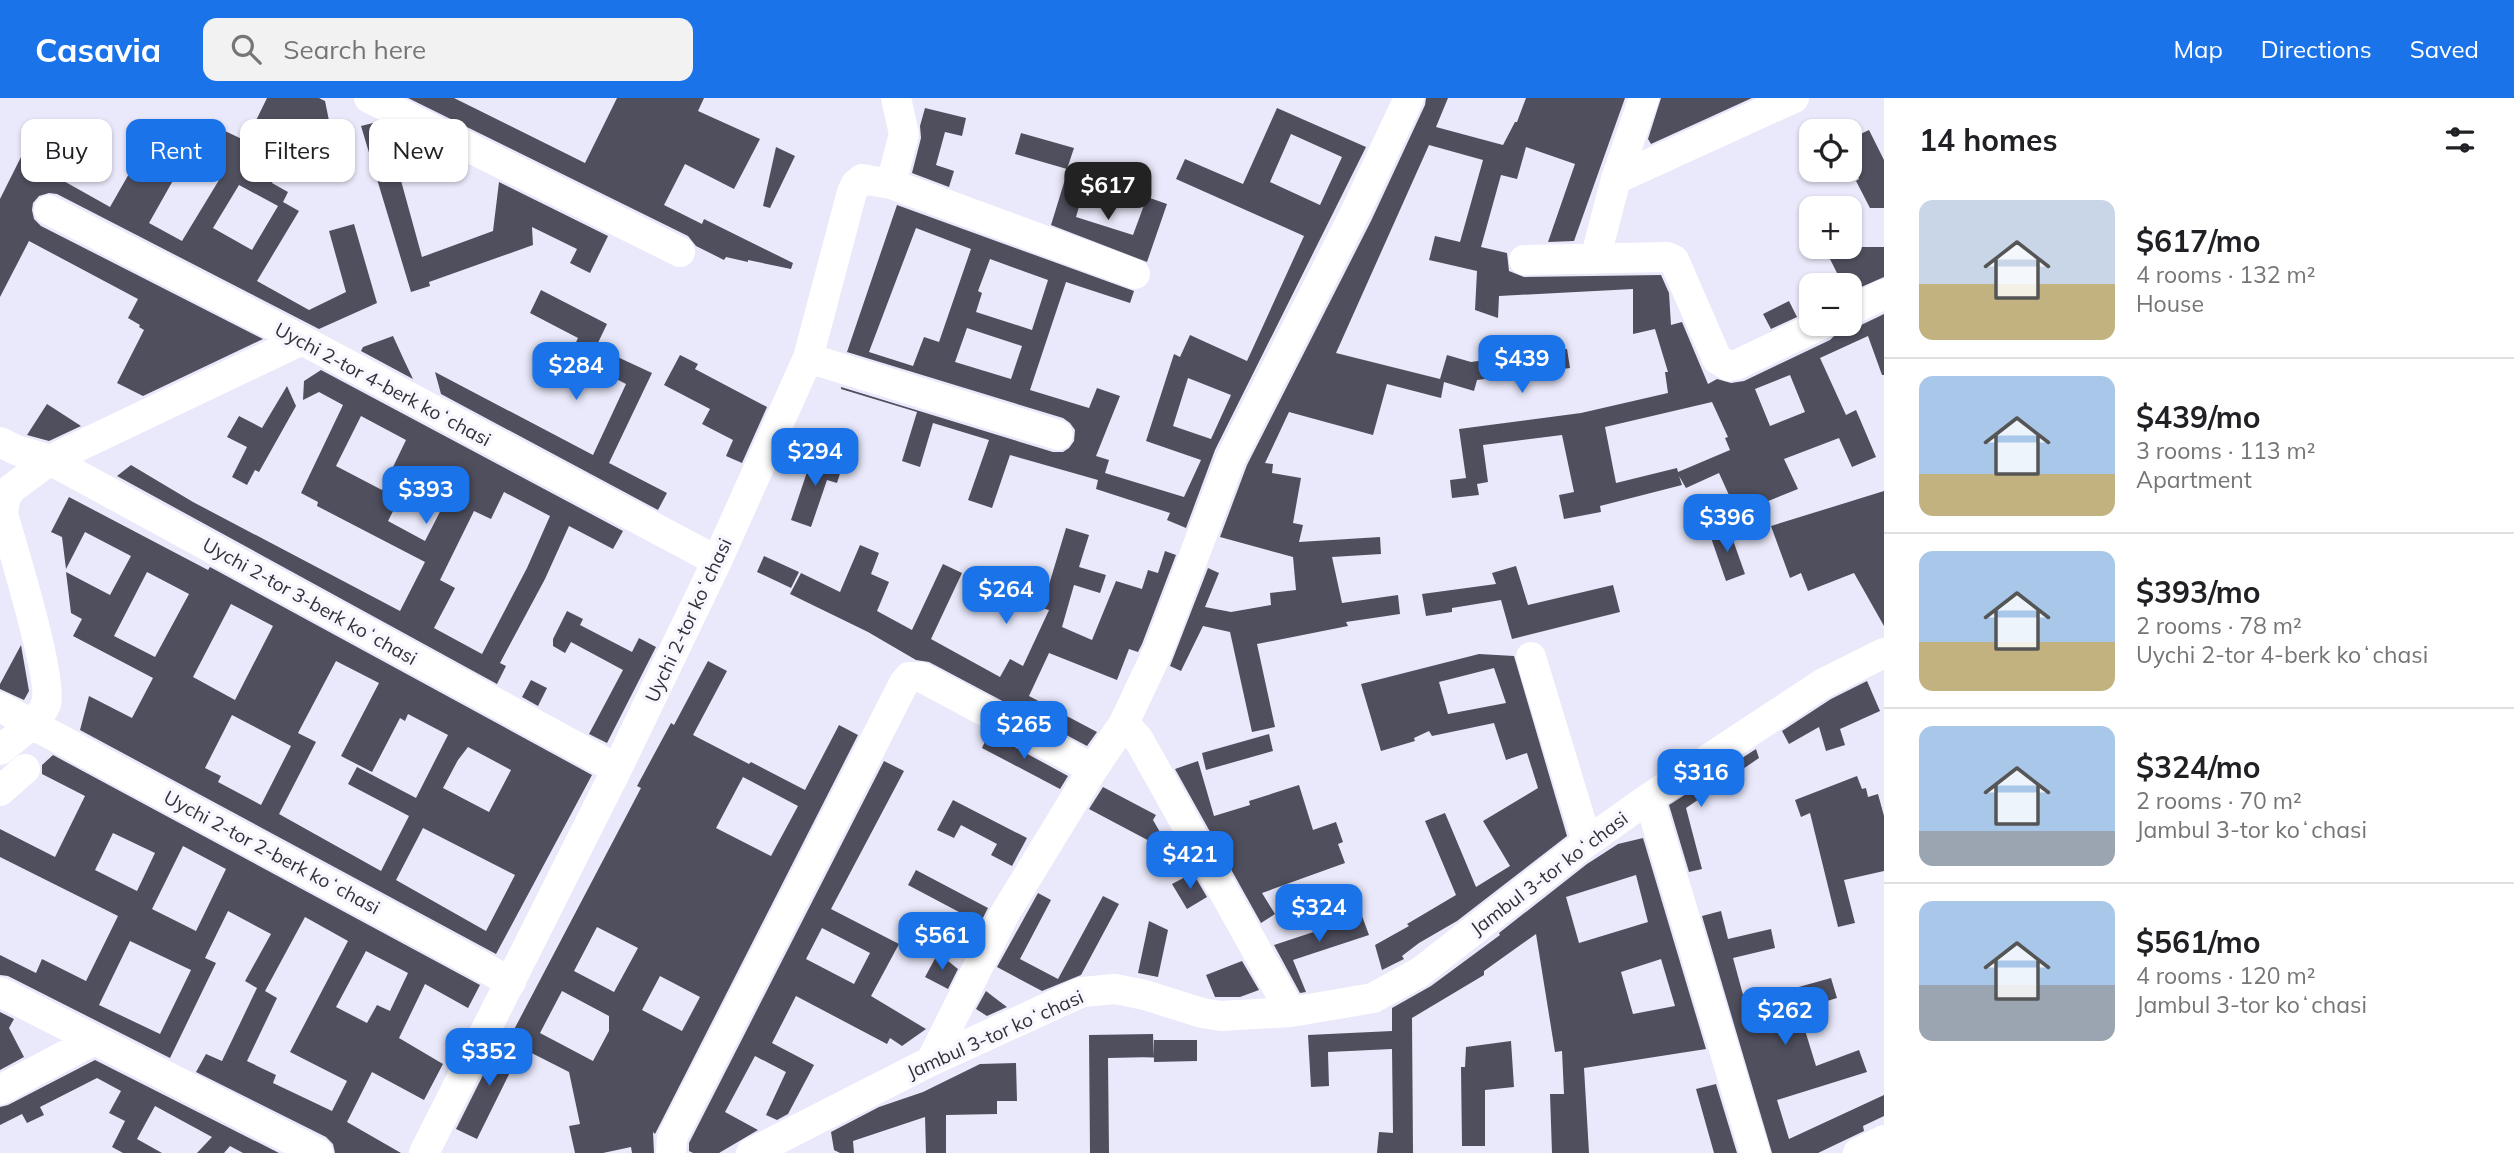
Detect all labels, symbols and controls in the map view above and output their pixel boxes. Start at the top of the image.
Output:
search box [203,18,693,81]
text: Casavia [35,29,161,70]
icon: search [227,30,265,68]
text: Search here [283,33,426,66]
text: Map [2173,34,2223,64]
text: Directions [2261,34,2372,64]
text: Saved [2410,34,2479,64]
chip: Buy [21,119,112,182]
chip: Rent [126,119,226,182]
chip: Filters [240,119,355,182]
chip: New [369,119,468,182]
map controls [1799,119,1862,336]
button: locate [1799,119,1862,182]
text: 14 homes [1919,121,2058,159]
icon: filters [2441,121,2479,159]
pin: $617 [1067,162,1149,222]
text: $617 [1080,170,1136,199]
button: + [1799,196,1862,259]
text: $617/mo [2136,222,2260,260]
icon: home [1975,228,2059,312]
text: 4 rooms · 132 m² [2136,260,2316,289]
button: − [1799,273,1862,336]
text: House [2136,289,2204,318]
street label: Uychi 2-tor 4-berk koʻchasi [271,317,495,451]
pin: $439 [1481,336,1563,395]
pin: $284 [535,342,617,402]
text: $439 [1494,343,1550,372]
text: $284 [548,350,604,379]
text: $439/mo [2136,398,2260,436]
icon: home [1975,404,2059,488]
pin: $294 [774,428,856,488]
text: $294 [787,436,843,465]
text: 3 rooms · 113 m² [2136,436,2316,465]
text: Apartment [2136,465,2252,494]
pin: $393 [385,466,467,526]
text: $393 [398,474,454,503]
pin: $396 [1686,494,1768,554]
text: $396 [1699,502,1755,531]
street label: Uychi 2-tor 3-berk koʻchasi [199,532,421,670]
street label: Uychi 2-tor koʻchasi [639,534,737,706]
pin: $264 [965,566,1047,626]
text: $393/mo [2136,573,2260,611]
text: $264 [978,574,1034,603]
icon: home [1975,579,2059,663]
text: 2 rooms · 78 m² [2136,611,2302,640]
text: Uychi 2-tor 4-berk koʻchasi [2136,640,2428,669]
pin: $265 [983,702,1065,761]
text: $265 [996,709,1052,738]
text: $324/mo [2136,748,2260,786]
pin: $316 [1660,750,1742,809]
icon: home [1975,754,2059,838]
text: $316 [1673,757,1729,786]
street label: Uychi 2-tor 2-berk koʻchasi [160,785,384,919]
text: 2 rooms · 70 m² [2136,786,2302,815]
street label: Jambul 3-tor koʻchasi [1466,806,1632,940]
text: Jambul 3-tor koʻchasi [2136,815,2367,844]
pin: $421 [1149,832,1231,891]
text: $421 [1162,839,1218,868]
pin: $324 [1278,884,1360,944]
text: $324 [1291,892,1347,921]
pin: $561 [901,912,983,972]
text: $561 [914,920,970,949]
text: $561/mo [2136,923,2260,961]
icon: home [1975,929,2059,1013]
text: 4 rooms · 120 m² [2136,961,2316,990]
street label: Jambul 3-tor koʻchasi [903,984,1087,1084]
pin: $262 [1744,988,1826,1047]
text: Jambul 3-tor koʻchasi [2136,990,2367,1019]
text: $262 [1757,995,1813,1024]
pin: $352 [448,1028,530,1088]
text: $352 [461,1036,517,1065]

